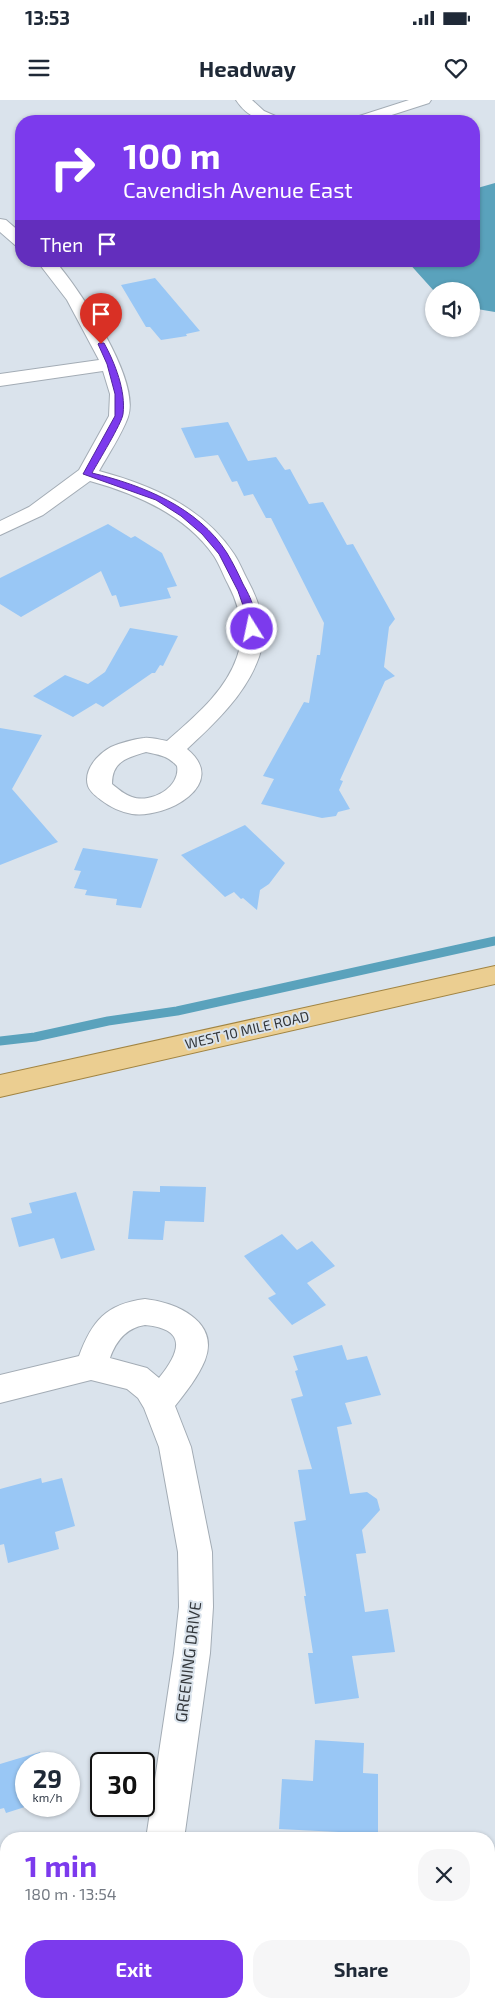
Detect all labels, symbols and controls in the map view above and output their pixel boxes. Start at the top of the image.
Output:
text: 13:53 [25,6,70,29]
icon: menu [25,54,53,82]
icon: heart [442,54,470,82]
text: Headway [199,55,296,81]
text: 100 m [123,134,221,176]
icon: right [40,135,105,200]
text: Cavendish Avenue East [123,176,353,202]
icon: arrive [93,230,121,258]
text: Then [40,233,83,256]
map controls [425,282,480,337]
button: sound [425,282,480,337]
pin [80,293,122,344]
icon: arrive [87,300,115,328]
position arrow [225,602,277,654]
street label: WEST 10 MILE ROAD [183,1007,311,1052]
street label: GREENING DRIVE [171,1600,204,1723]
speed limit sign: 30 [90,1752,155,1817]
text: 29 [33,1763,62,1793]
text: km/h [33,1790,62,1804]
text: 1 min [25,1847,97,1883]
button: close [418,1849,470,1901]
text: 180 m · 13:54 [25,1884,117,1903]
button: Exit [25,1940,243,1998]
button: Share [253,1940,470,1998]

